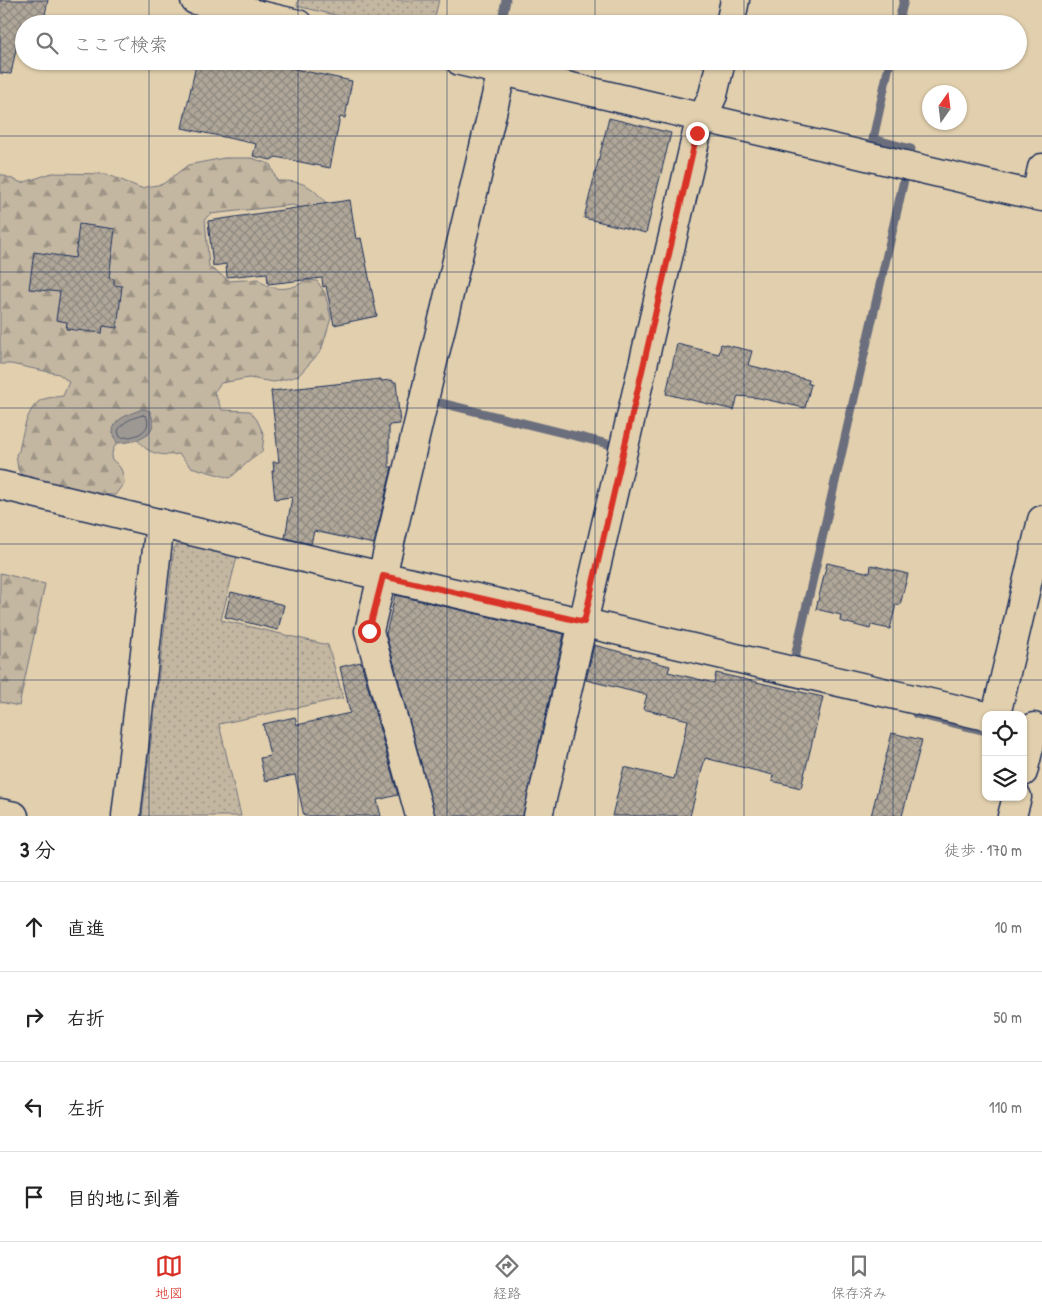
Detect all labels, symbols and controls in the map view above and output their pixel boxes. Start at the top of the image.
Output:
search box [15,15,1027,70]
icon: search [33,29,61,57]
text: ここで検索 [73,31,168,57]
north arrow [922,85,967,130]
route end [686,122,709,145]
route start [358,620,381,643]
map controls [982,711,1027,801]
button: locate [982,711,1027,756]
button: layers [982,756,1027,801]
text: 3 分 [20,835,55,864]
text: 徒歩 · 170 m [944,839,1022,861]
icon: ahead [20,913,48,941]
text: 直進 [67,915,105,941]
text: 10 m [994,916,1022,938]
icon: right [20,1003,48,1031]
text: 右折 [67,1005,105,1031]
text: 50 m [994,1006,1022,1028]
icon: left [20,1093,48,1121]
text: 左折 [67,1095,105,1121]
text: 110 m [989,1096,1022,1118]
icon: arrive [20,1183,48,1211]
text: 目的地に到着 [67,1185,181,1211]
tab: 地図 [155,1252,183,1302]
tab: 経路 [493,1252,521,1302]
tab: 保存済み [831,1252,887,1302]

